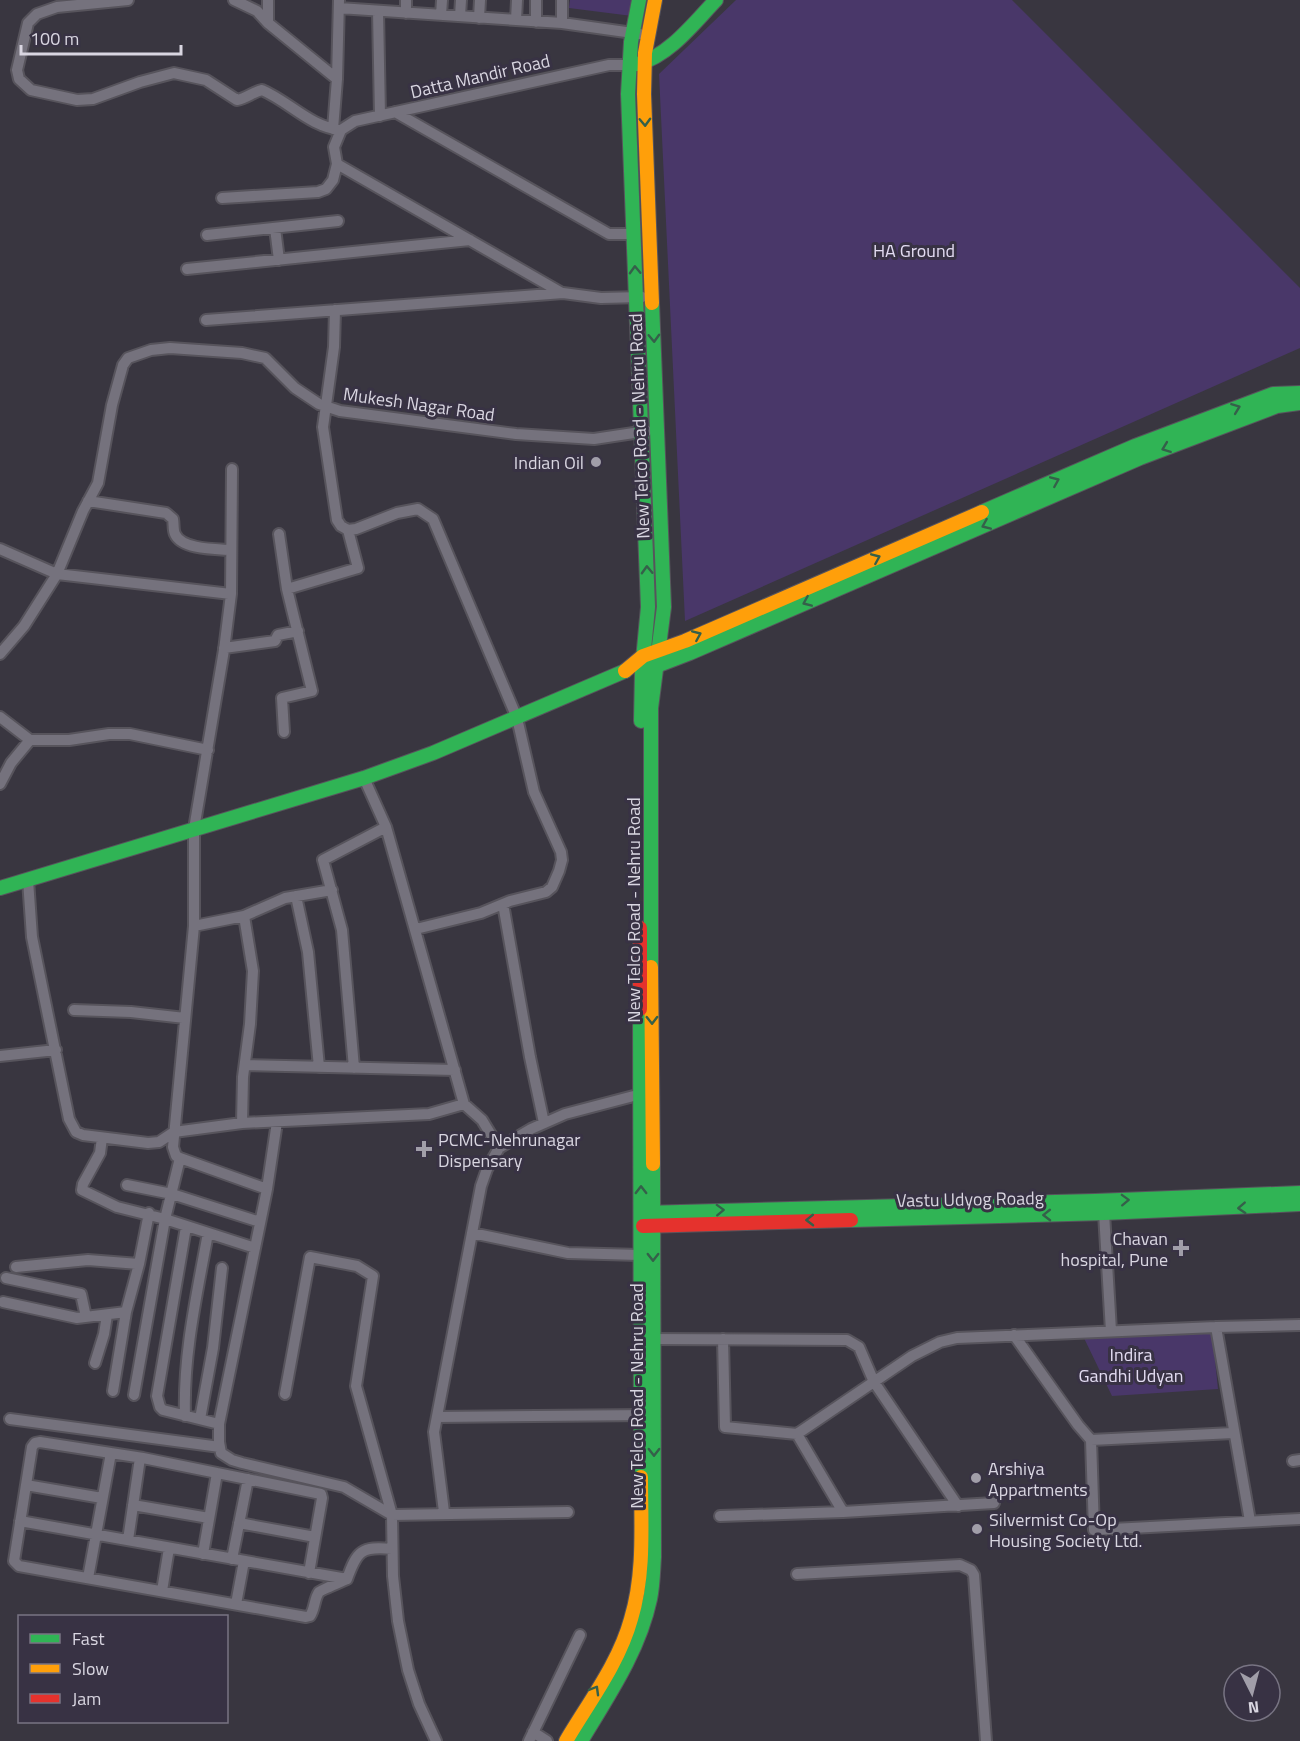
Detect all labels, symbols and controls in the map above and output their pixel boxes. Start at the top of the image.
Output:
scale bar [21,18,182,56]
text: 100 m [30,25,79,52]
street label: Datta Mandir Road [407,47,553,105]
one-way arrow [638,117,651,126]
park label: HA Ground [873,237,955,264]
one-way arrow [628,266,641,275]
street label: New Telco Road - Nehru Road [622,313,656,539]
one-way arrow [647,333,660,342]
street label: Mukesh Nagar Road [341,380,497,428]
one-way arrow [1230,402,1241,415]
one-way arrow [1161,441,1171,454]
place label: Indian Oil [514,449,584,476]
marker: Indian Oil [589,455,603,469]
one-way arrow [1049,476,1060,488]
one-way arrow [981,518,992,530]
one-way arrow [870,553,881,565]
one-way arrow [640,566,653,575]
one-way arrow [802,595,813,607]
one-way arrow [691,631,702,643]
street label: New Telco Road - Nehru Road [620,797,647,1023]
one-way arrow [646,1015,658,1024]
place label: PCMC-Nehrunagar Dispensary [438,1126,581,1174]
marker: PCMC-Nehrunagar Dispensary [415,1140,433,1158]
street label: Vastu Udyog Roadg [896,1184,1044,1214]
one-way arrow [634,1186,647,1195]
one-way arrow [1120,1194,1129,1206]
one-way arrow [1237,1201,1246,1214]
one-way arrow [716,1204,725,1217]
one-way arrow [1042,1208,1051,1221]
one-way arrow [805,1214,814,1227]
place label: Chavan hospital, Pune [1061,1225,1168,1273]
marker: Chavan hospital, Pune [1172,1239,1190,1257]
one-way arrow [647,1252,659,1261]
street label: New Telco Road - Nehru Road [623,1283,650,1509]
park label: Indira Gandhi Udyan [1078,1341,1184,1389]
one-way arrow [648,1447,660,1456]
place label: Arshiya Appartments [988,1455,1088,1503]
marker: Arshiya Appartments [969,1471,983,1485]
place label: Silvermist Co-Op Housing Society Ltd. [989,1506,1142,1554]
marker: Silvermist Co-Op Housing Society Ltd. [970,1522,984,1536]
legend [18,1615,228,1723]
text: Fast [72,1625,105,1652]
text: Slow [72,1655,109,1682]
north arrow [1222,1663,1282,1723]
text: Jam [72,1685,101,1712]
one-way arrow [588,1686,600,1697]
text: N [1247,1695,1260,1720]

